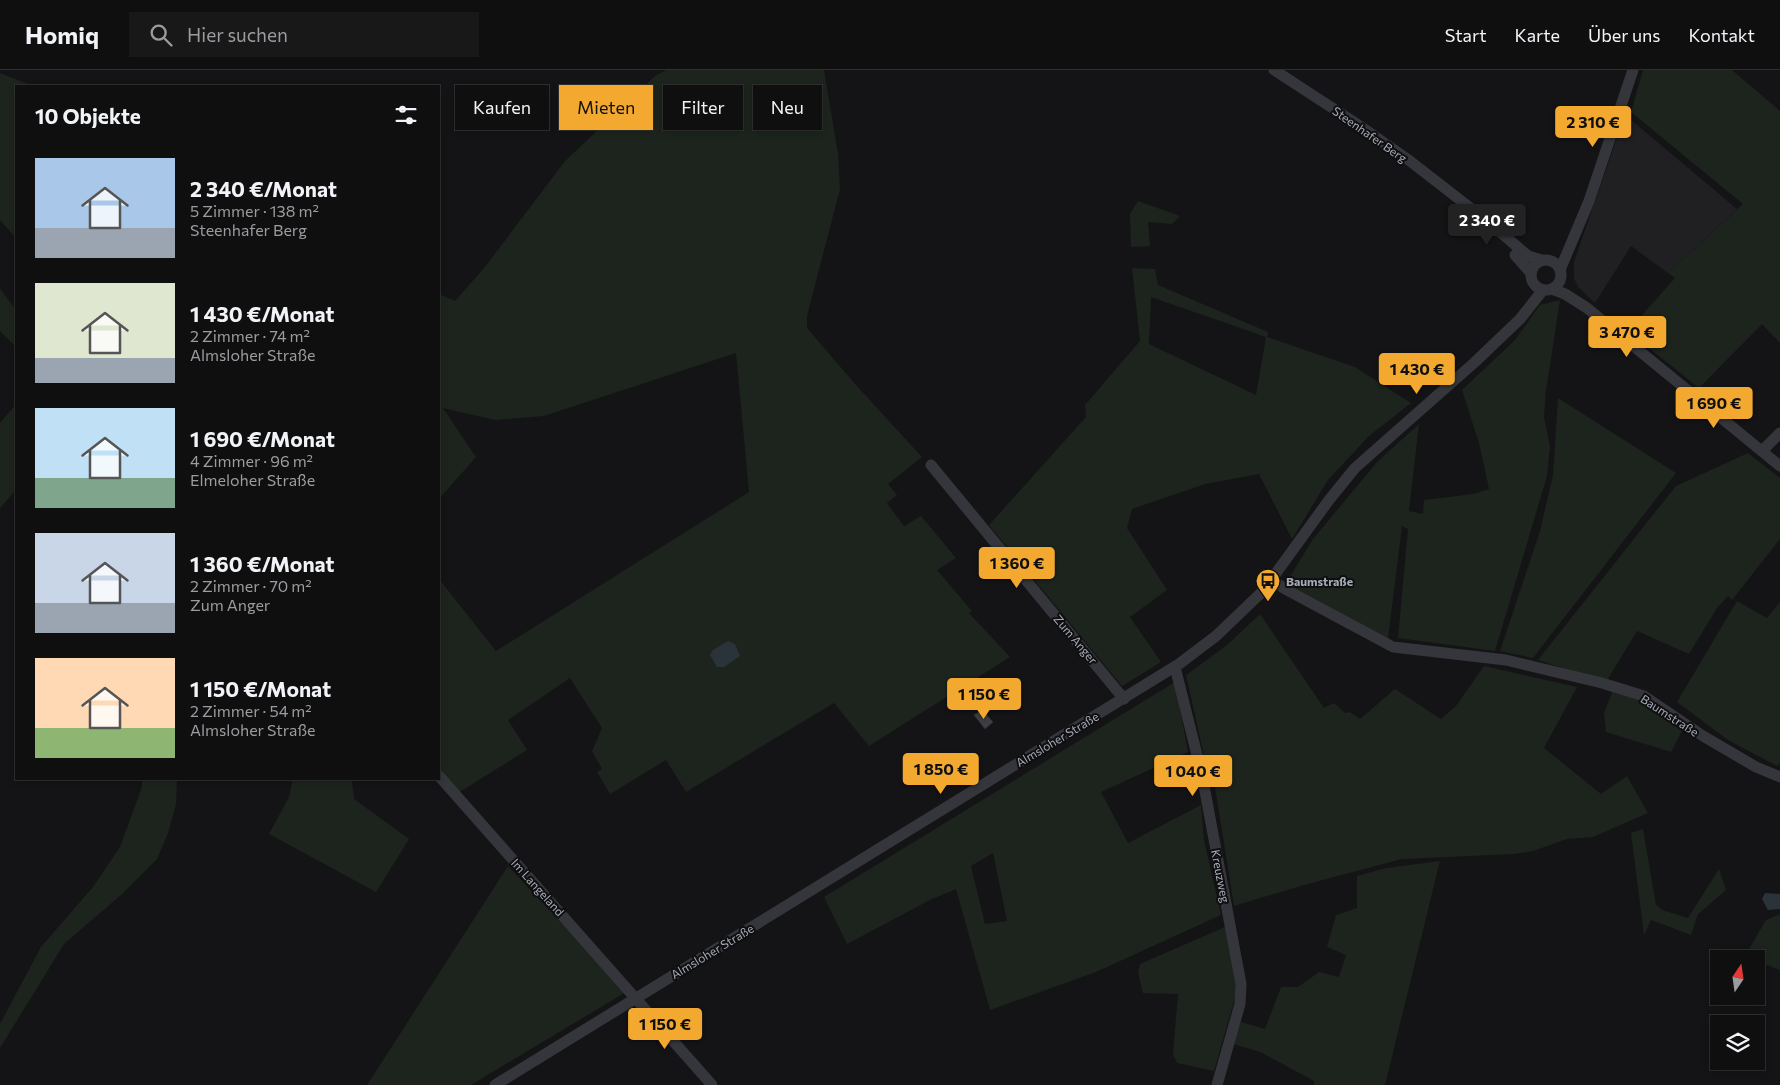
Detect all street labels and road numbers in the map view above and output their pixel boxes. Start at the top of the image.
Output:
street label: Steenhafer Berg [1330,103,1410,165]
street label: Zum Anger [1051,611,1101,667]
street label: Baumstraße [1638,691,1702,739]
street label: Almsloher Straße [1013,709,1101,769]
street label: Kreuzweg [1209,848,1233,904]
street label: Im Langeland [509,856,567,918]
street label: Almsloher Straße [668,921,756,981]

